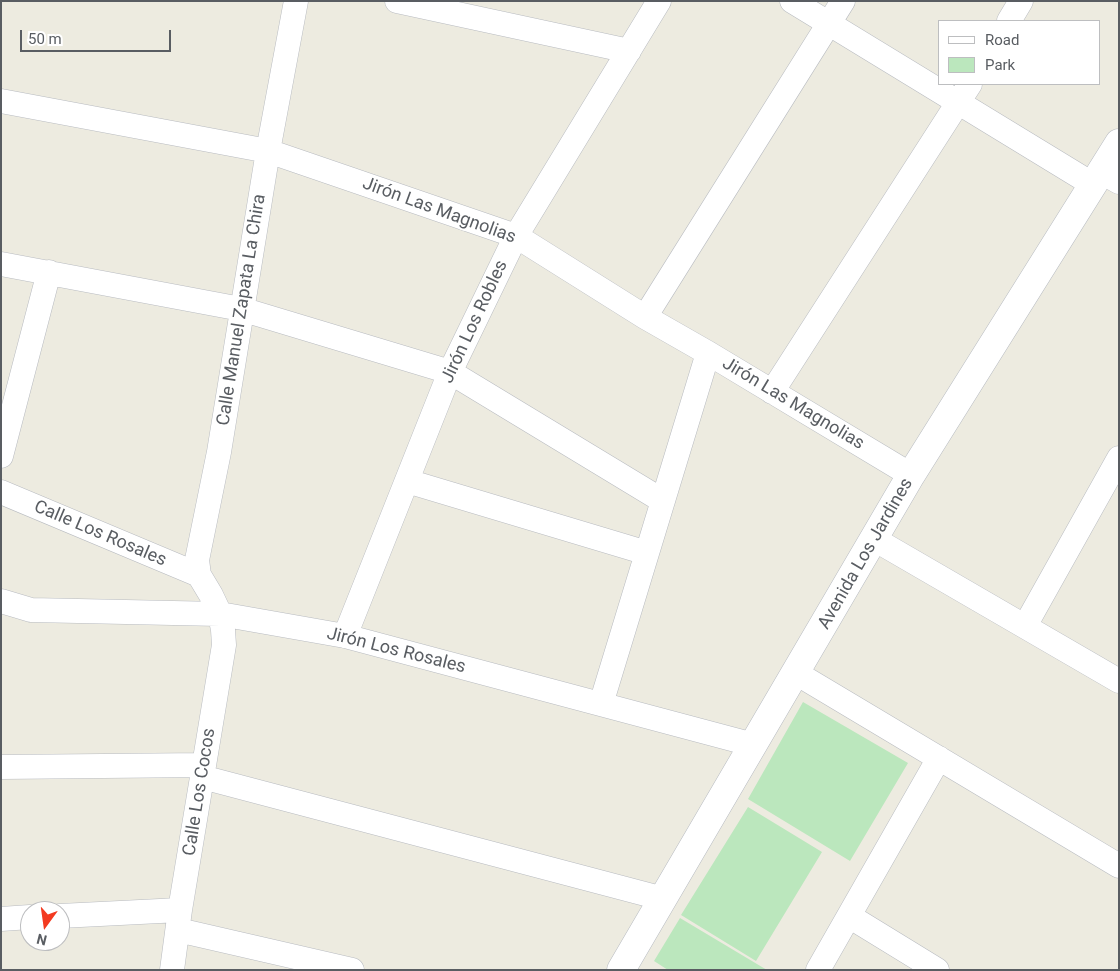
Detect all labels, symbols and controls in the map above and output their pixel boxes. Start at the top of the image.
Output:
scale bar [22,20,174,52]
legend [938,20,1100,85]
text: 50 m [28,30,62,48]
text: Road [985,31,1019,49]
text: Park [985,56,1015,74]
street label: Jirón Las Magnolias [359,173,519,249]
street label: Calle Manuel Zapata La Chira [213,193,271,427]
street label: Jirón Los Robles [437,257,513,387]
street label: Jirón Las Magnolias [718,353,868,455]
street label: Avenida Los Jardines [814,475,918,633]
street label: Calle Los Rosales [31,496,169,572]
street label: Jirón Los Rosales [324,623,468,679]
street label: Calle Los Cocos [179,727,221,857]
north arrow [20,901,70,951]
text: N [35,931,48,949]

